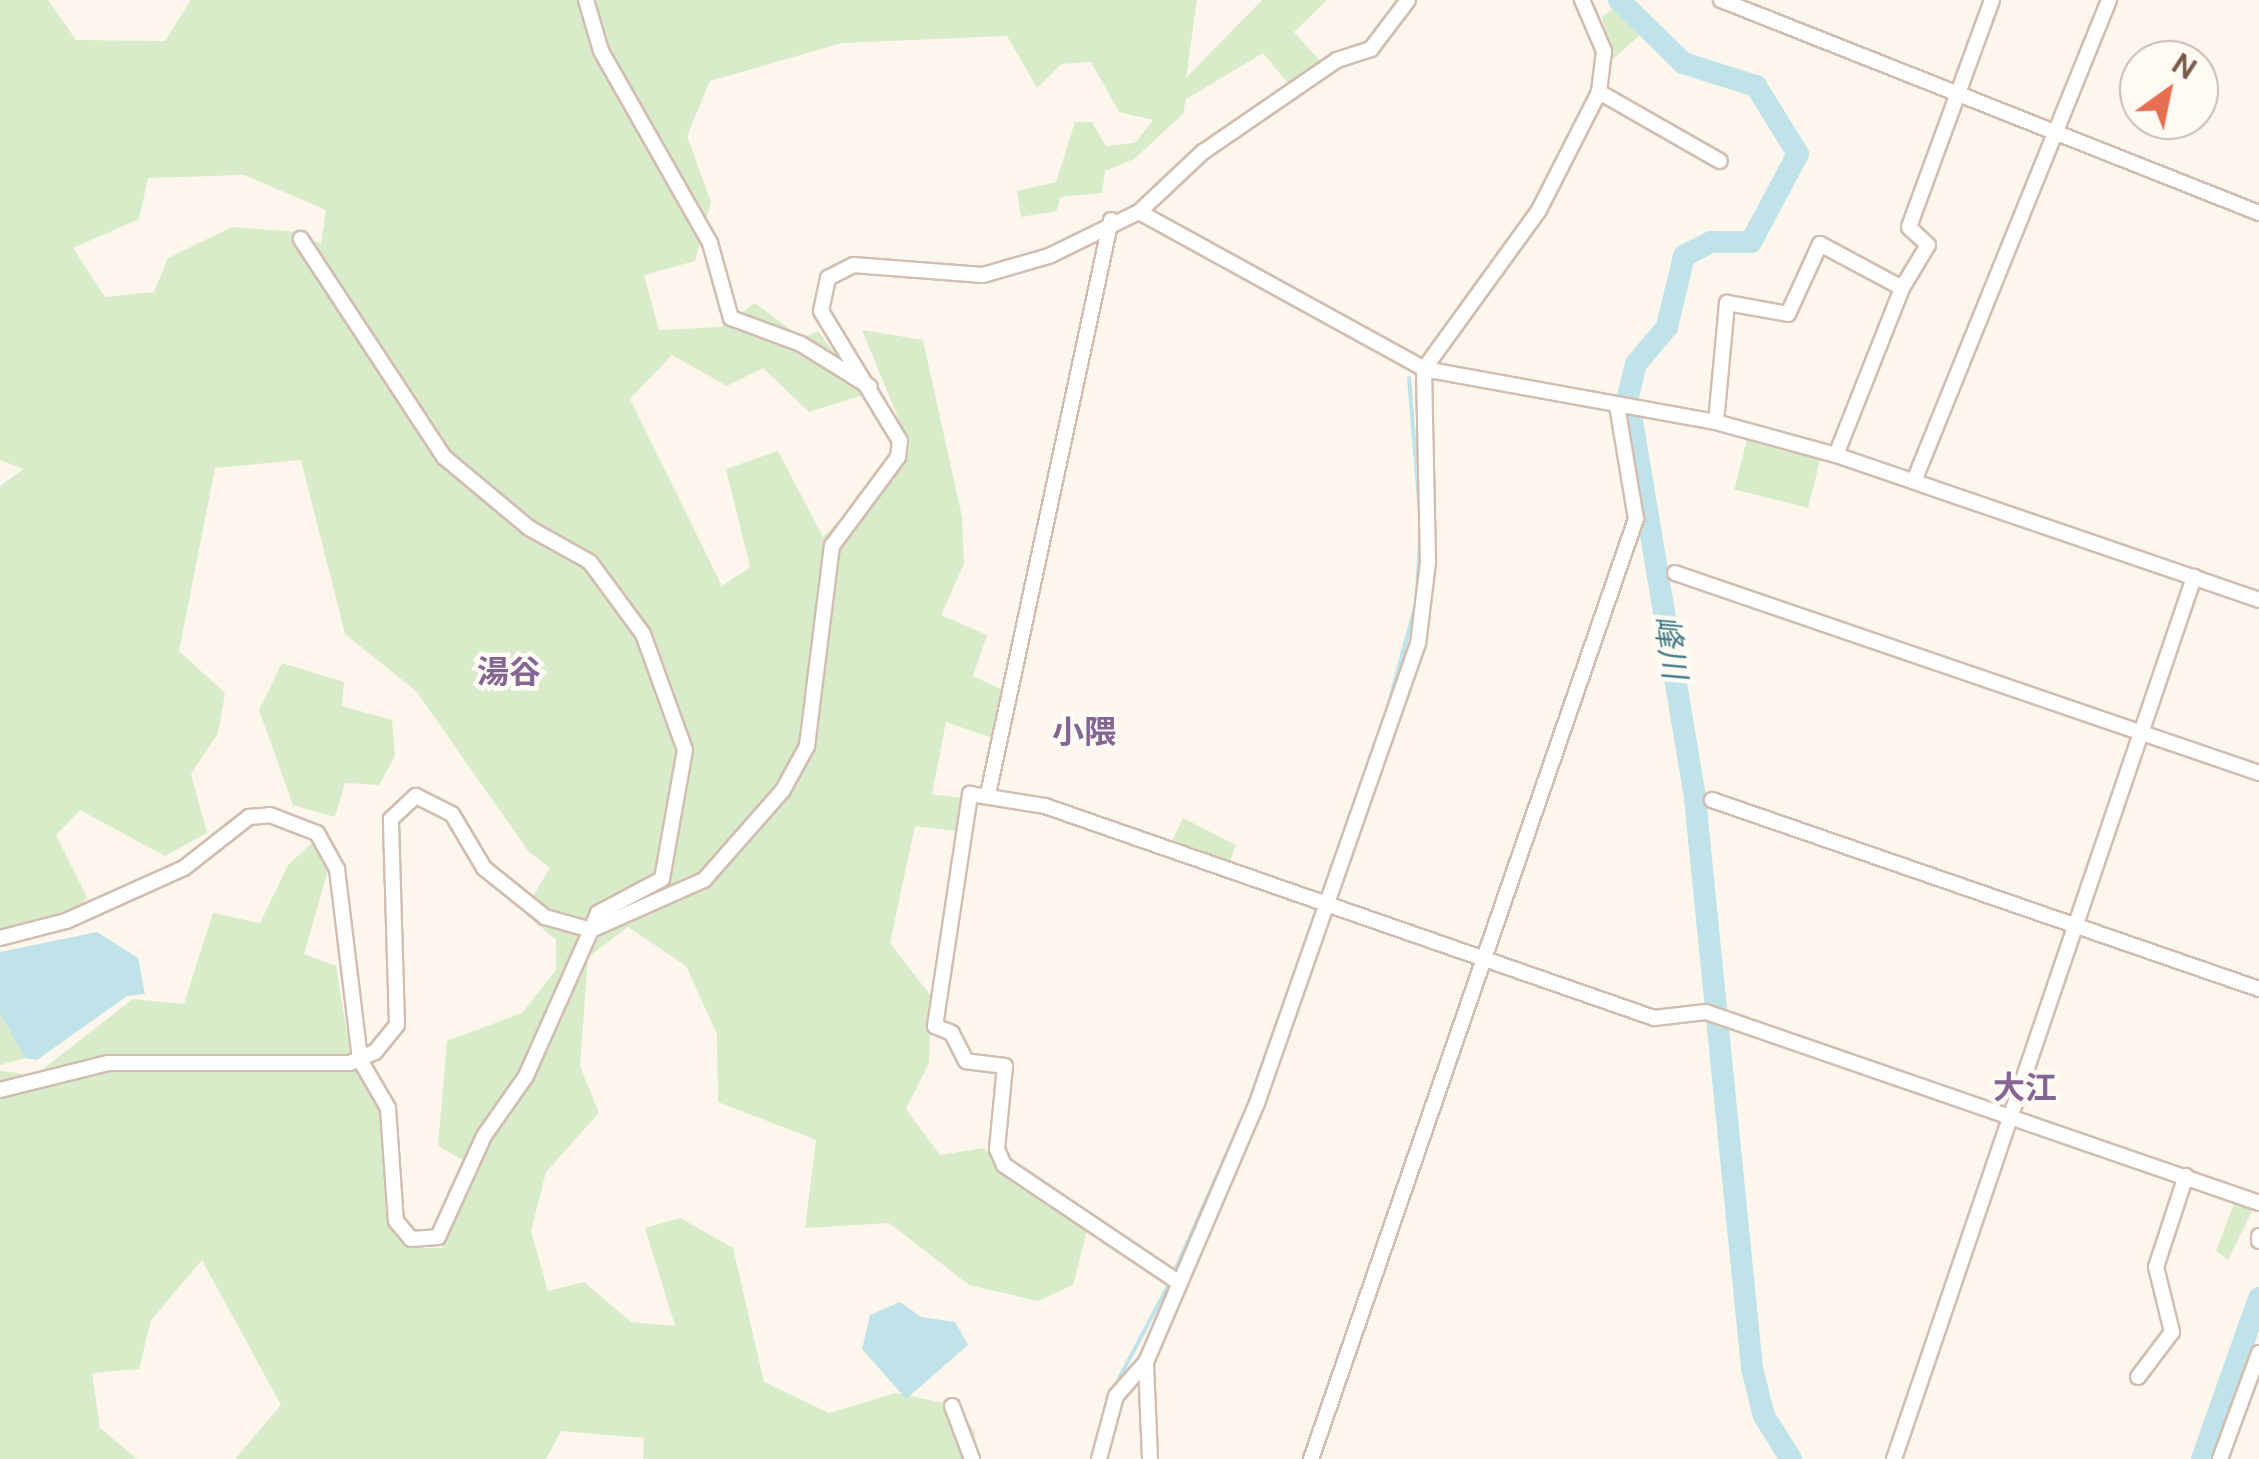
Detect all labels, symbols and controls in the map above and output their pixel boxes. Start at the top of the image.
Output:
north arrow [2119,40,2219,140]
text: N [2166,46,2203,86]
water label: 峰川 [1646,612,1694,682]
district label: 湯谷 [477,653,541,691]
district label: 小隈 [1052,713,1116,751]
district label: 大江 [1993,1069,2057,1107]

